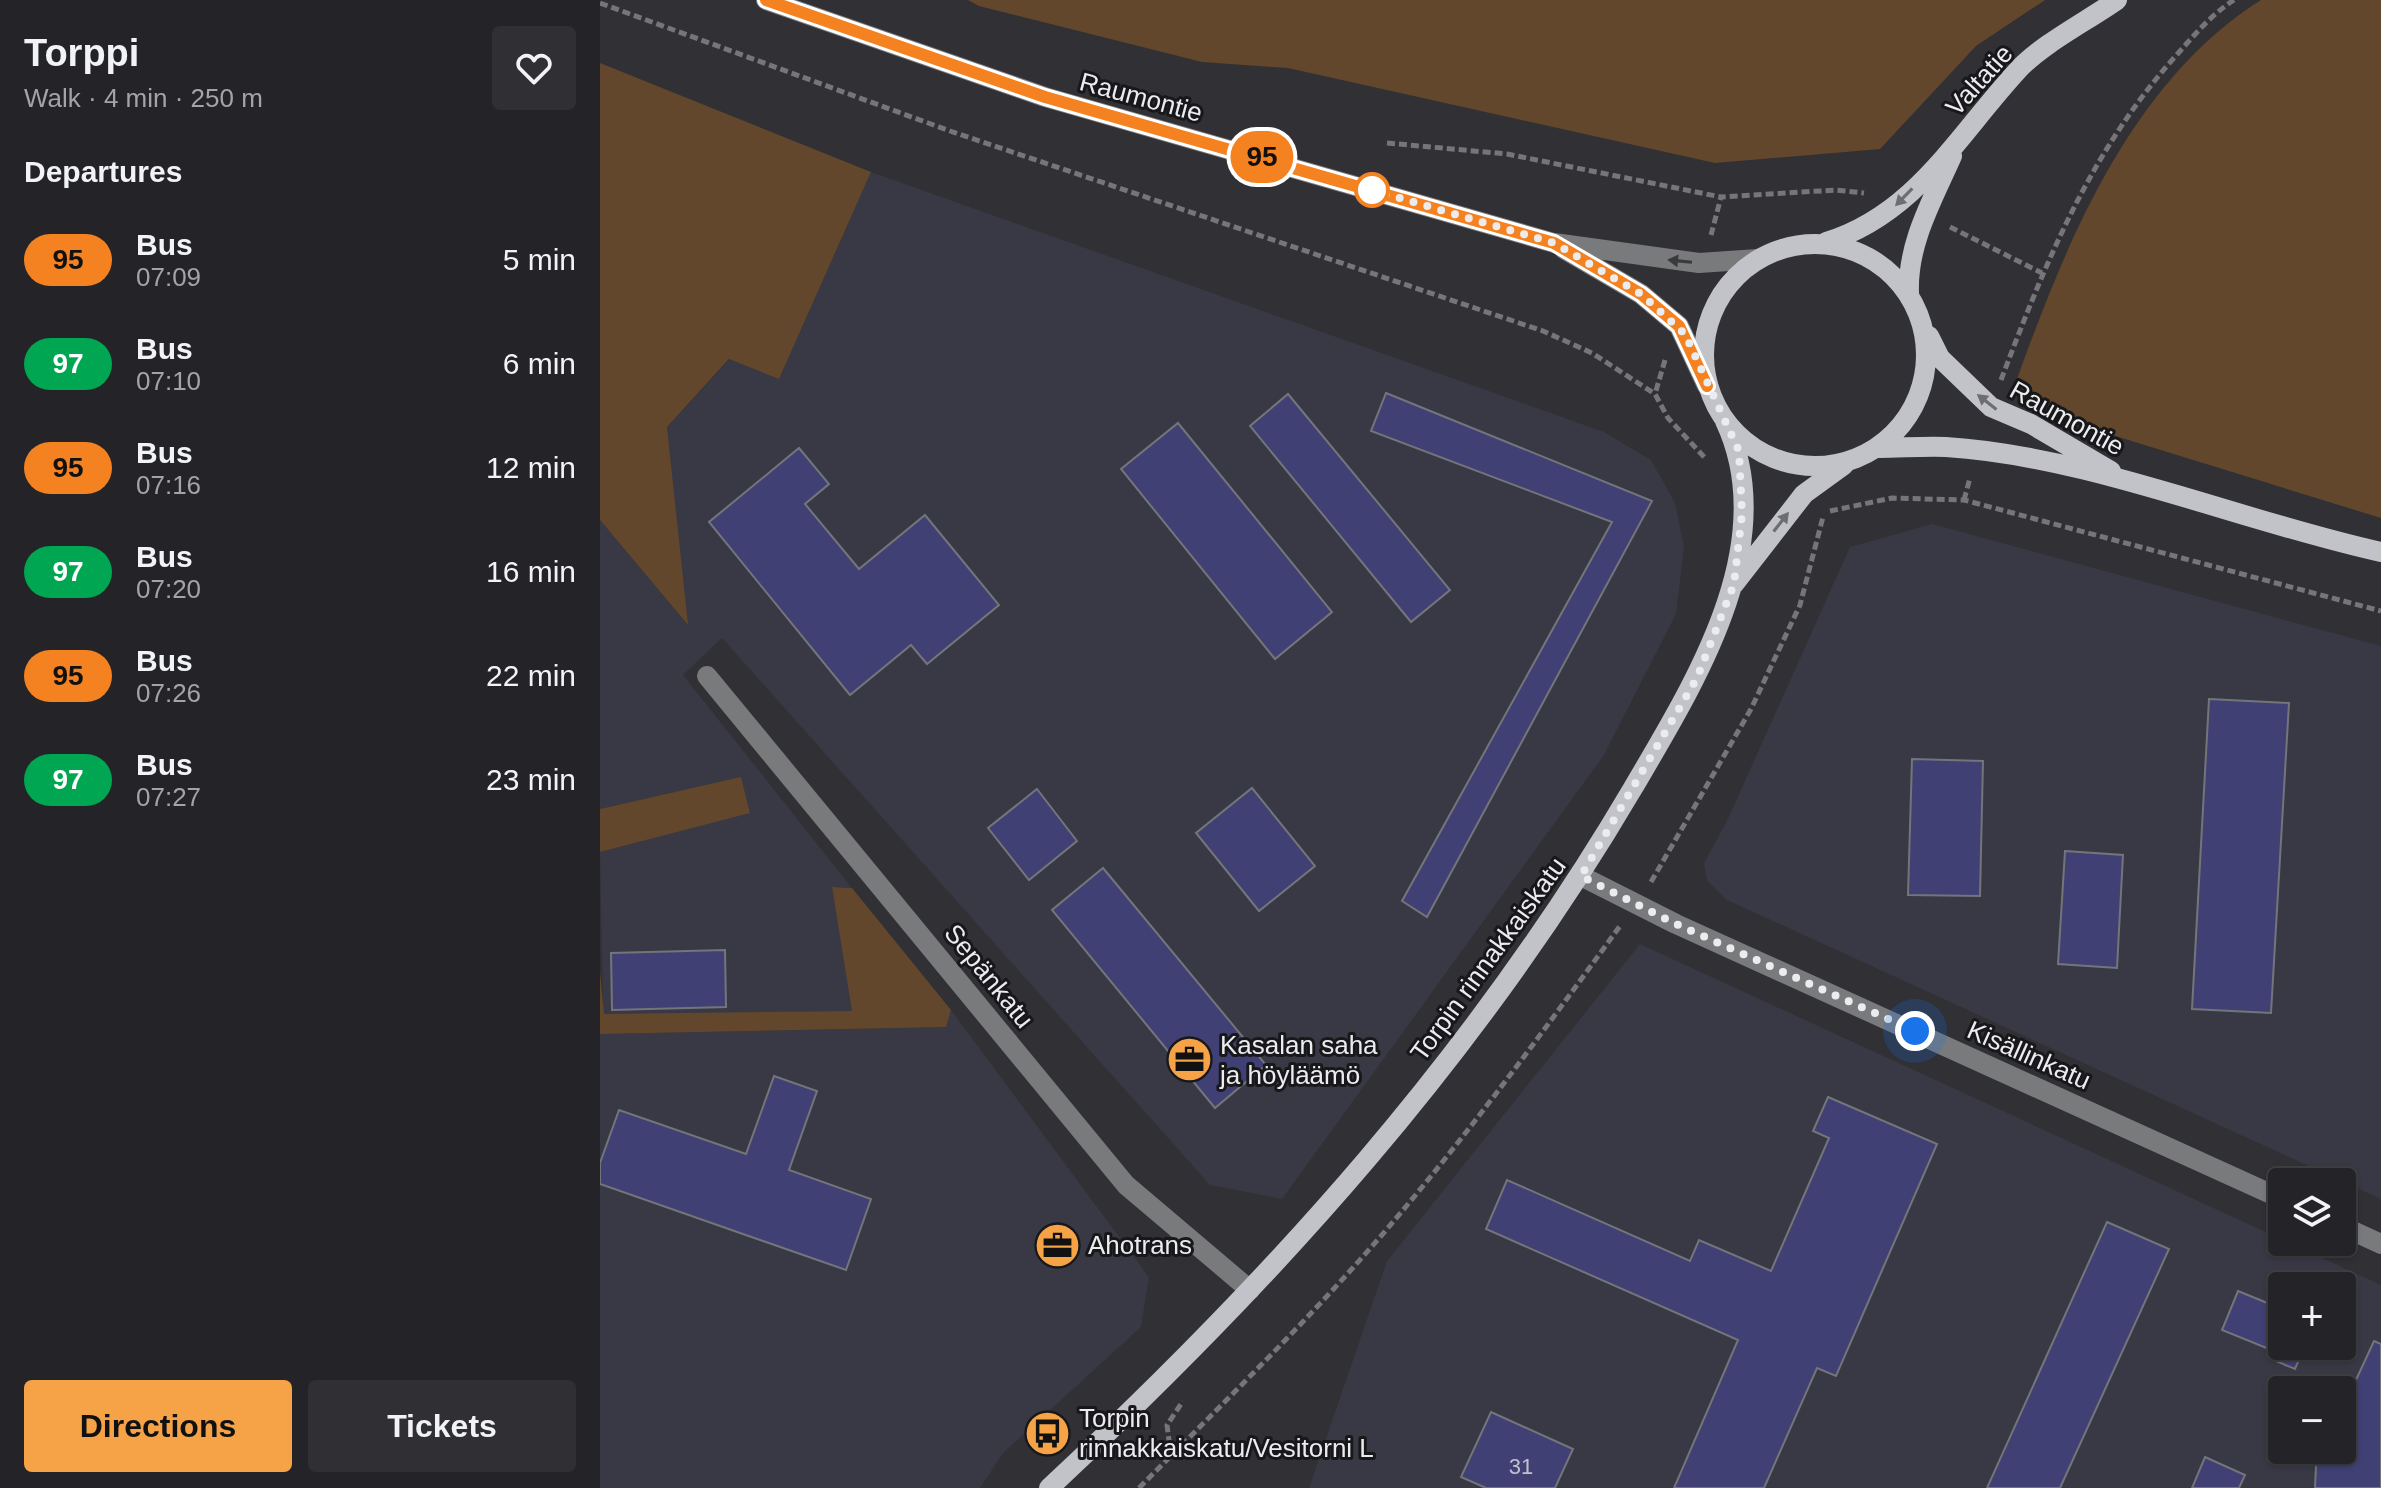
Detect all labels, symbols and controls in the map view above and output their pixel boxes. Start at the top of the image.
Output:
button: heart [492,26,576,110]
text: Torppi [24,32,139,74]
street label: Valtatie [1939,38,2019,122]
street label: Raumontie [1076,66,1206,128]
text: Walk · 4 min · 250 m [24,83,263,113]
line badge: 95 [1226,131,1298,183]
text: 95 [1246,141,1278,172]
text: Departures [24,155,182,188]
unlabelled marker [1355,173,1389,207]
one-way arrow [1896,187,1914,206]
text: Bus [136,228,193,261]
text: 5 min [503,243,576,276]
text: 95 [52,244,84,275]
one-way arrow [1668,254,1693,267]
text: 07:09 [136,262,201,292]
text: Bus [136,332,193,365]
text: 6 min [503,347,576,380]
text: 97 [52,348,84,379]
text: 07:10 [136,366,201,396]
street label: Raumontie [2005,374,2129,462]
one-way arrow [1977,394,1997,410]
text: Bus [136,436,193,469]
text: 12 min [486,451,576,484]
text: 95 [52,452,84,483]
text: 07:16 [136,470,201,500]
one-way arrow [1773,512,1789,532]
text: Bus [136,540,193,573]
text: 16 min [486,555,576,588]
text: 97 [52,556,84,587]
text: 07:20 [136,574,201,604]
text: Bus [136,644,193,677]
text: 22 min [486,659,576,692]
text: 95 [52,660,84,691]
text: 07:26 [136,678,201,708]
text: Bus [136,748,193,781]
text: 23 min [486,763,576,796]
text: 97 [52,764,84,795]
text: 07:27 [136,782,201,812]
street label: Torpin rinnakkaiskatu [1404,851,1572,1067]
street label: Sepänkatu [938,918,1040,1034]
your location [1895,1011,1935,1051]
street label: Kisällinkatu [1963,1015,2095,1095]
place label: Kasalan saha ja höyläämö [1219,1030,1378,1090]
office icon: Kasalan saha ja höyläämö [1165,1036,1213,1084]
map controls [2268,1168,2356,1464]
button: layers [2268,1168,2356,1256]
office icon: Ahotrans [1033,1221,1081,1269]
place label: Ahotrans [1088,1230,1192,1260]
button: + [2268,1272,2356,1360]
button: − [2268,1376,2356,1464]
button: Directions [24,1380,292,1472]
button: Tickets [308,1380,576,1472]
place label: Torpin rinnakkaiskatu/Vesitorni L [1079,1403,1374,1463]
bus stop icon: Torpin rinnakkaiskatu/Vesitorni L [1024,1409,1072,1457]
house number: 31 [1509,1454,1533,1479]

